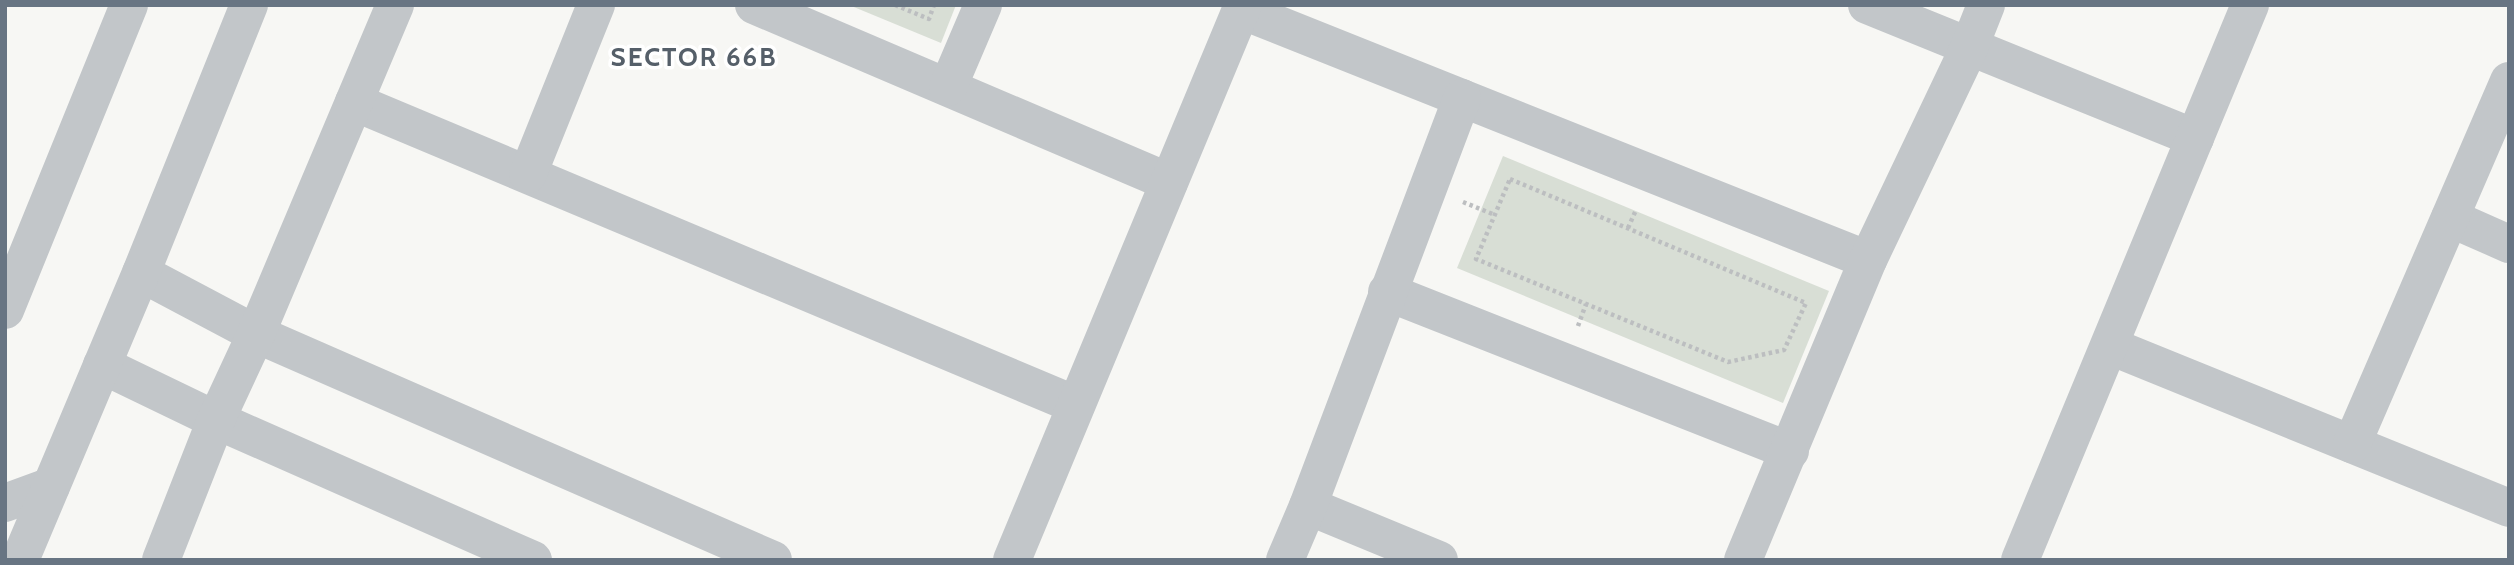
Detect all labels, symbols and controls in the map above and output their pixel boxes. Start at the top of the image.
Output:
district label: SECTOR 66B [611,41,777,73]

